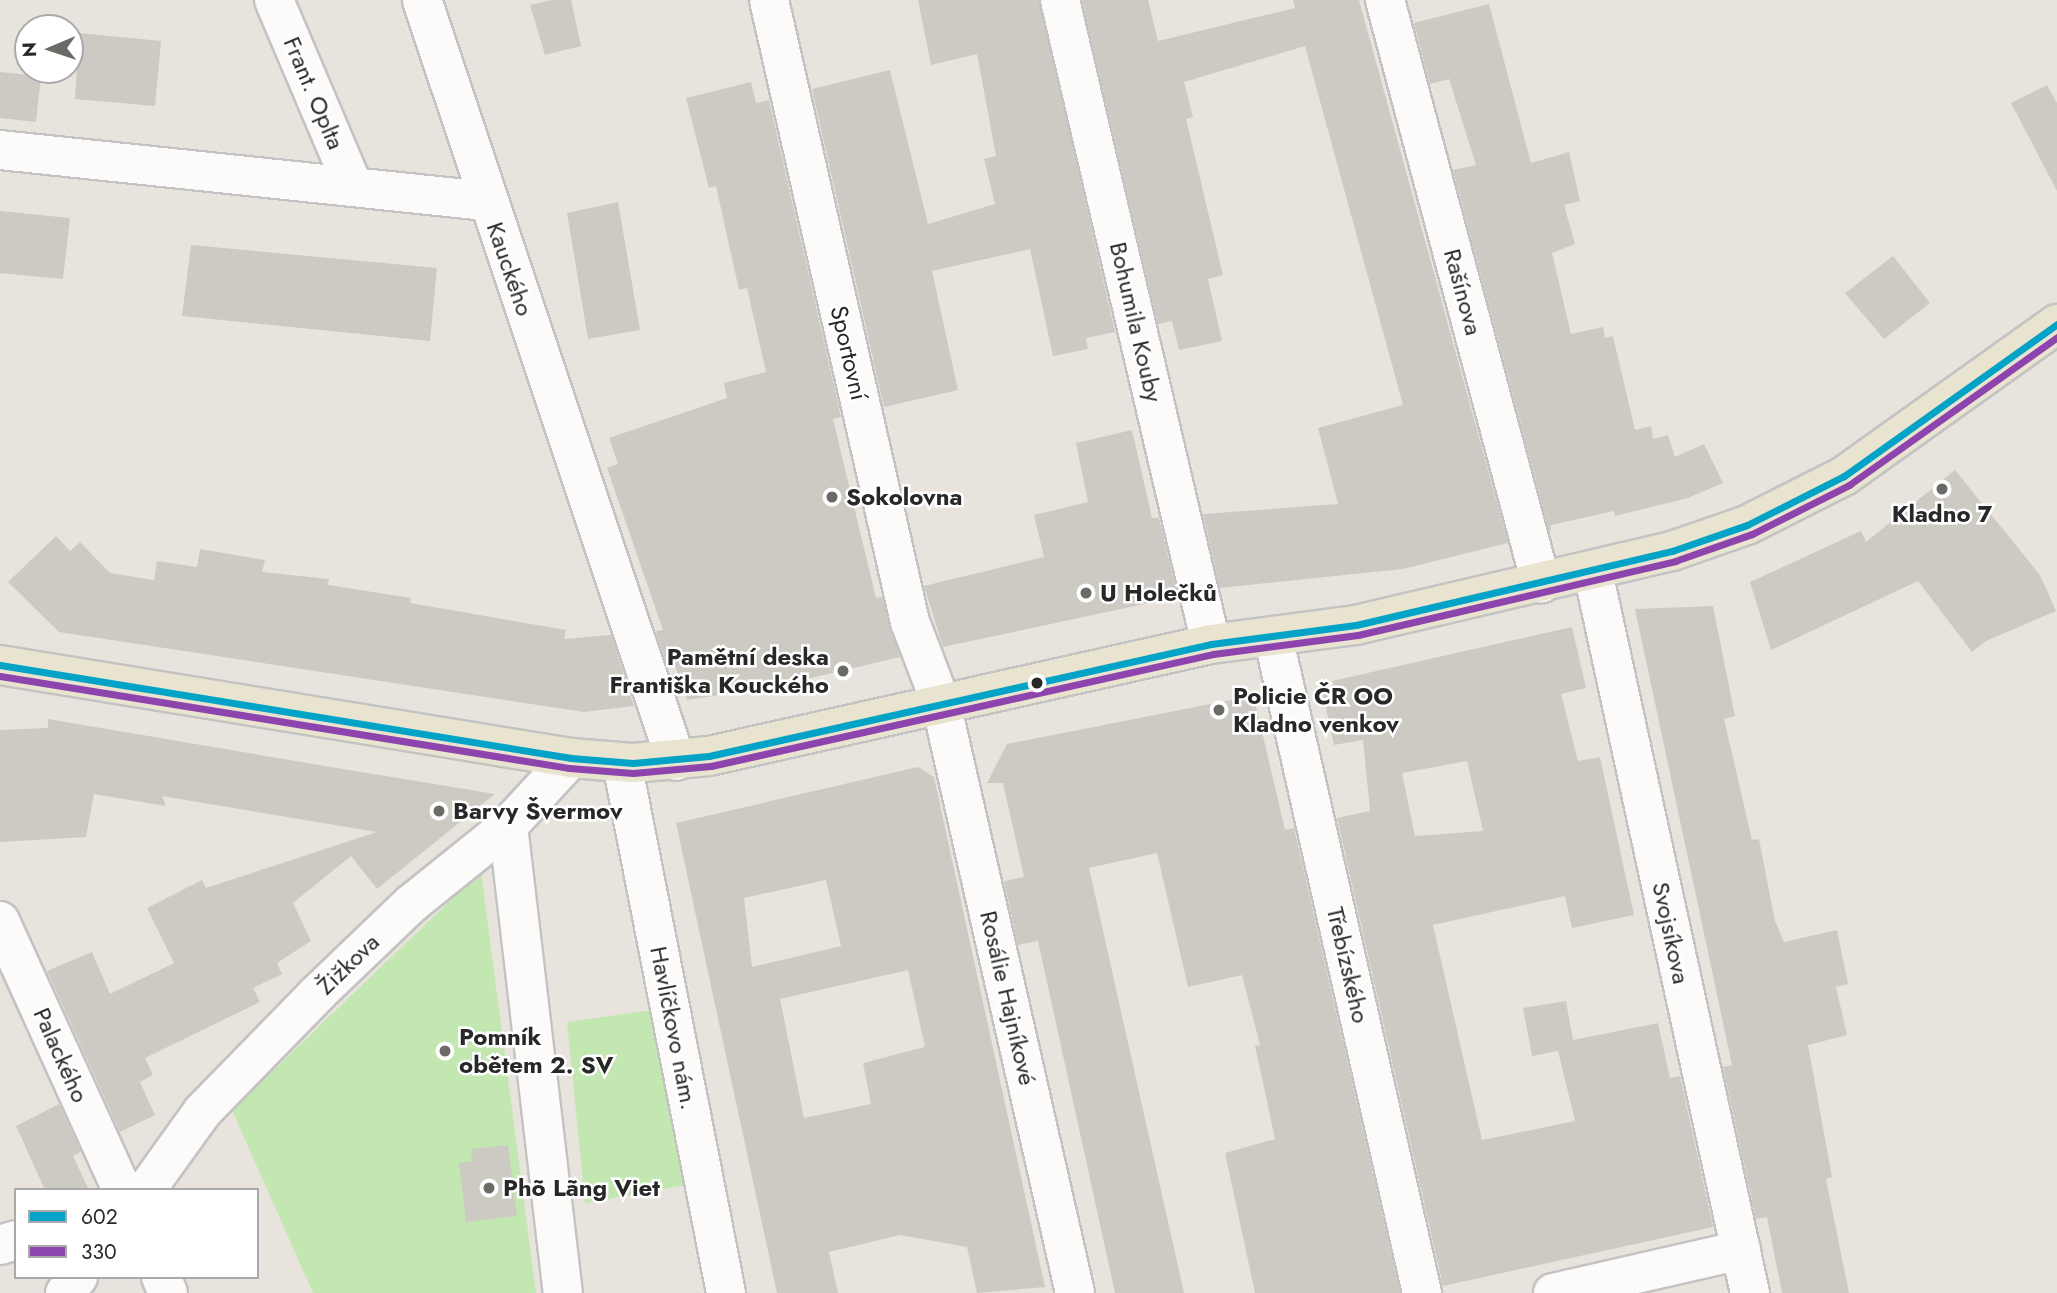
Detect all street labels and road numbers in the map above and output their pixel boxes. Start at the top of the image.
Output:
street label: Frant. Oplta [277,32,351,154]
street label: Kauckého [481,218,539,320]
street label: Bohumila Kouby [1104,239,1168,405]
street label: Rašínova [1438,246,1488,338]
street label: Sportovní [824,303,874,403]
street label: Svojsíkova [1646,879,1696,987]
street label: Třebízského [1321,904,1375,1026]
street label: Rosálie Hajníkové [974,908,1042,1088]
street label: Žižkova [311,927,385,1001]
street label: Havlíčkovo nám. [644,944,704,1112]
street label: Palackého [27,1003,95,1107]

